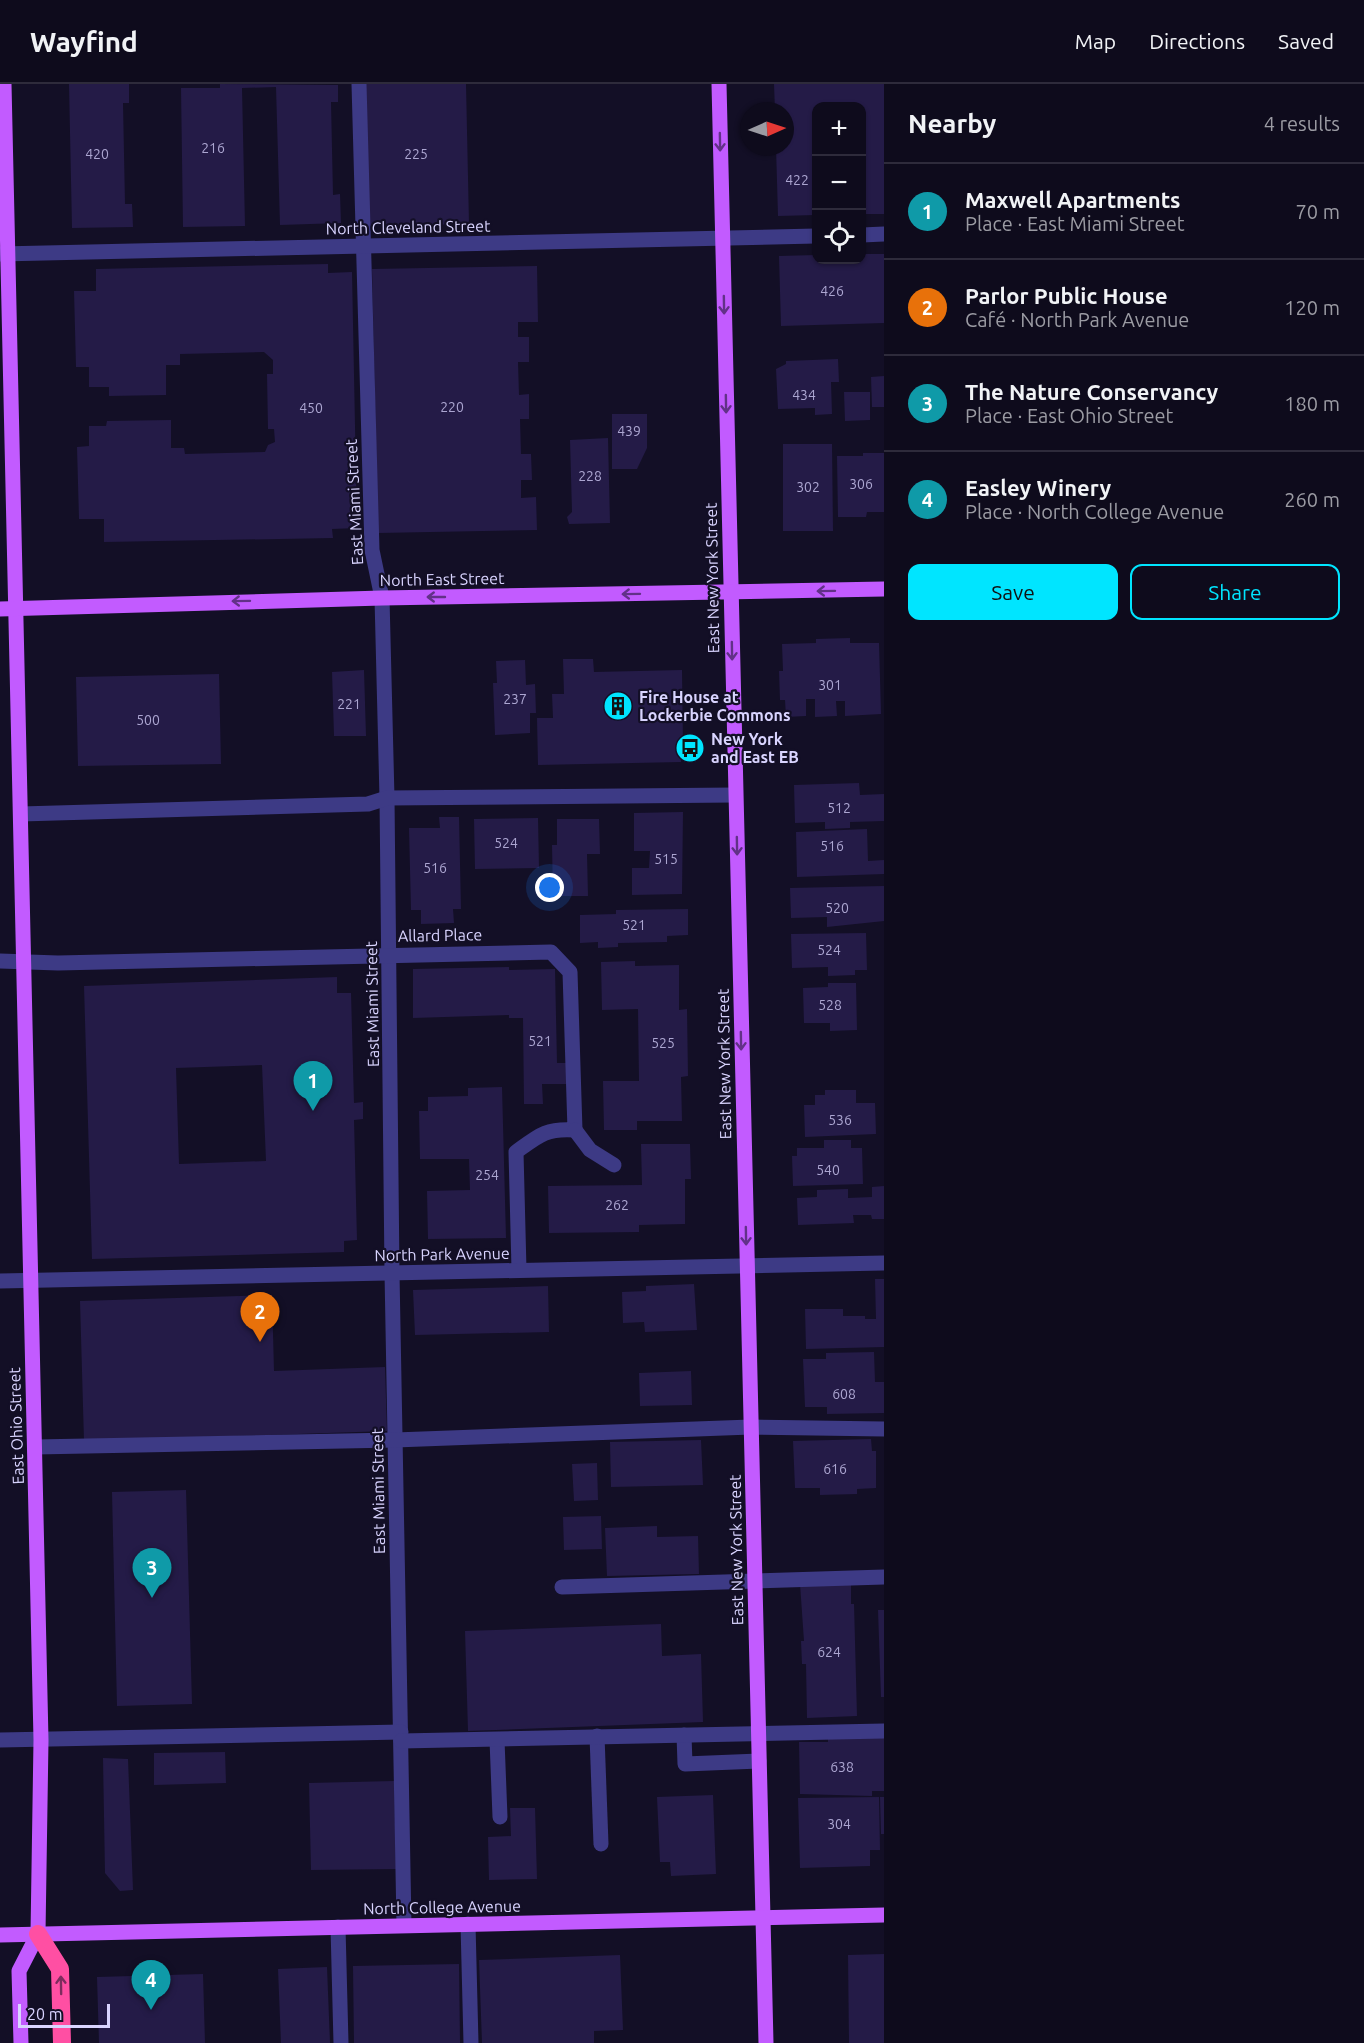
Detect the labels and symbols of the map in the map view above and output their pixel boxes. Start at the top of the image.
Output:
north arrow [740,102,794,156]
one-way arrow [715,132,726,152]
house number: 216 [201,140,225,156]
house number: 420 [85,146,109,162]
house number: 225 [404,146,428,162]
house number: 422 [785,172,809,188]
street label: North Cleveland Street [326,217,491,237]
house number: 426 [820,283,844,299]
one-way arrow [719,294,730,314]
house number: 434 [792,387,816,403]
one-way arrow [721,394,732,414]
house number: 220 [440,399,464,415]
house number: 450 [299,400,323,416]
house number: 439 [617,423,641,439]
street label: East Miami Street [342,438,366,565]
house number: 228 [578,468,602,484]
house number: 306 [849,476,873,492]
house number: 302 [796,479,820,495]
street label: East New York Street [702,502,722,654]
street label: North East Street [380,569,505,589]
one-way arrow [816,585,836,596]
one-way arrow [621,588,641,600]
one-way arrow [426,591,446,603]
one-way arrow [231,595,251,607]
one-way arrow [726,640,738,660]
house number: 301 [818,677,842,693]
place label: Fire House at Lockerbie Commons [639,688,790,724]
building icon: Fire House at Lockerbie Commons [602,690,634,722]
house number: 237 [503,691,527,707]
house number: 221 [337,696,361,712]
house number: 500 [136,712,160,728]
place label: New York and East EB [711,730,799,766]
bus stop icon: New York and East EB [674,732,706,764]
house number: 512 [827,800,851,816]
house number: 524 [494,835,518,851]
one-way arrow [731,835,742,855]
house number: 516 [820,838,844,854]
house number: 515 [654,851,678,867]
house number: 516 [423,860,447,876]
your location [535,873,564,902]
house number: 520 [825,900,849,916]
house number: 521 [622,917,646,933]
street label: Allard Place [398,925,482,945]
street label: East Miami Street [362,940,382,1067]
house number: 524 [817,942,841,958]
street label: East New York Street [714,988,734,1140]
house number: 528 [818,997,842,1013]
one-way arrow [736,1030,747,1050]
house number: 521 [528,1033,552,1049]
house number: 525 [651,1035,675,1051]
pin: 1 [294,1062,332,1111]
house number: 536 [828,1112,852,1128]
house number: 540 [816,1162,840,1178]
house number: 254 [475,1167,499,1183]
house number: 262 [605,1197,629,1213]
one-way arrow [740,1225,752,1245]
street label: North Park Avenue [374,1244,510,1264]
pin: 2 [240,1292,280,1342]
street label: East Ohio Street [5,1366,27,1485]
house number: 608 [832,1386,856,1402]
street label: East Miami Street [368,1427,388,1554]
house number: 616 [823,1461,847,1477]
street label: East New York Street [726,1474,746,1626]
pin: 3 [132,1548,172,1598]
house number: 624 [817,1644,841,1660]
house number: 638 [830,1759,854,1775]
house number: 304 [827,1816,851,1832]
street label: North College Avenue [363,1897,521,1917]
pin: 4 [132,1960,170,2010]
one-way arrow [55,1976,66,1996]
scale bar [18,2001,110,2028]

